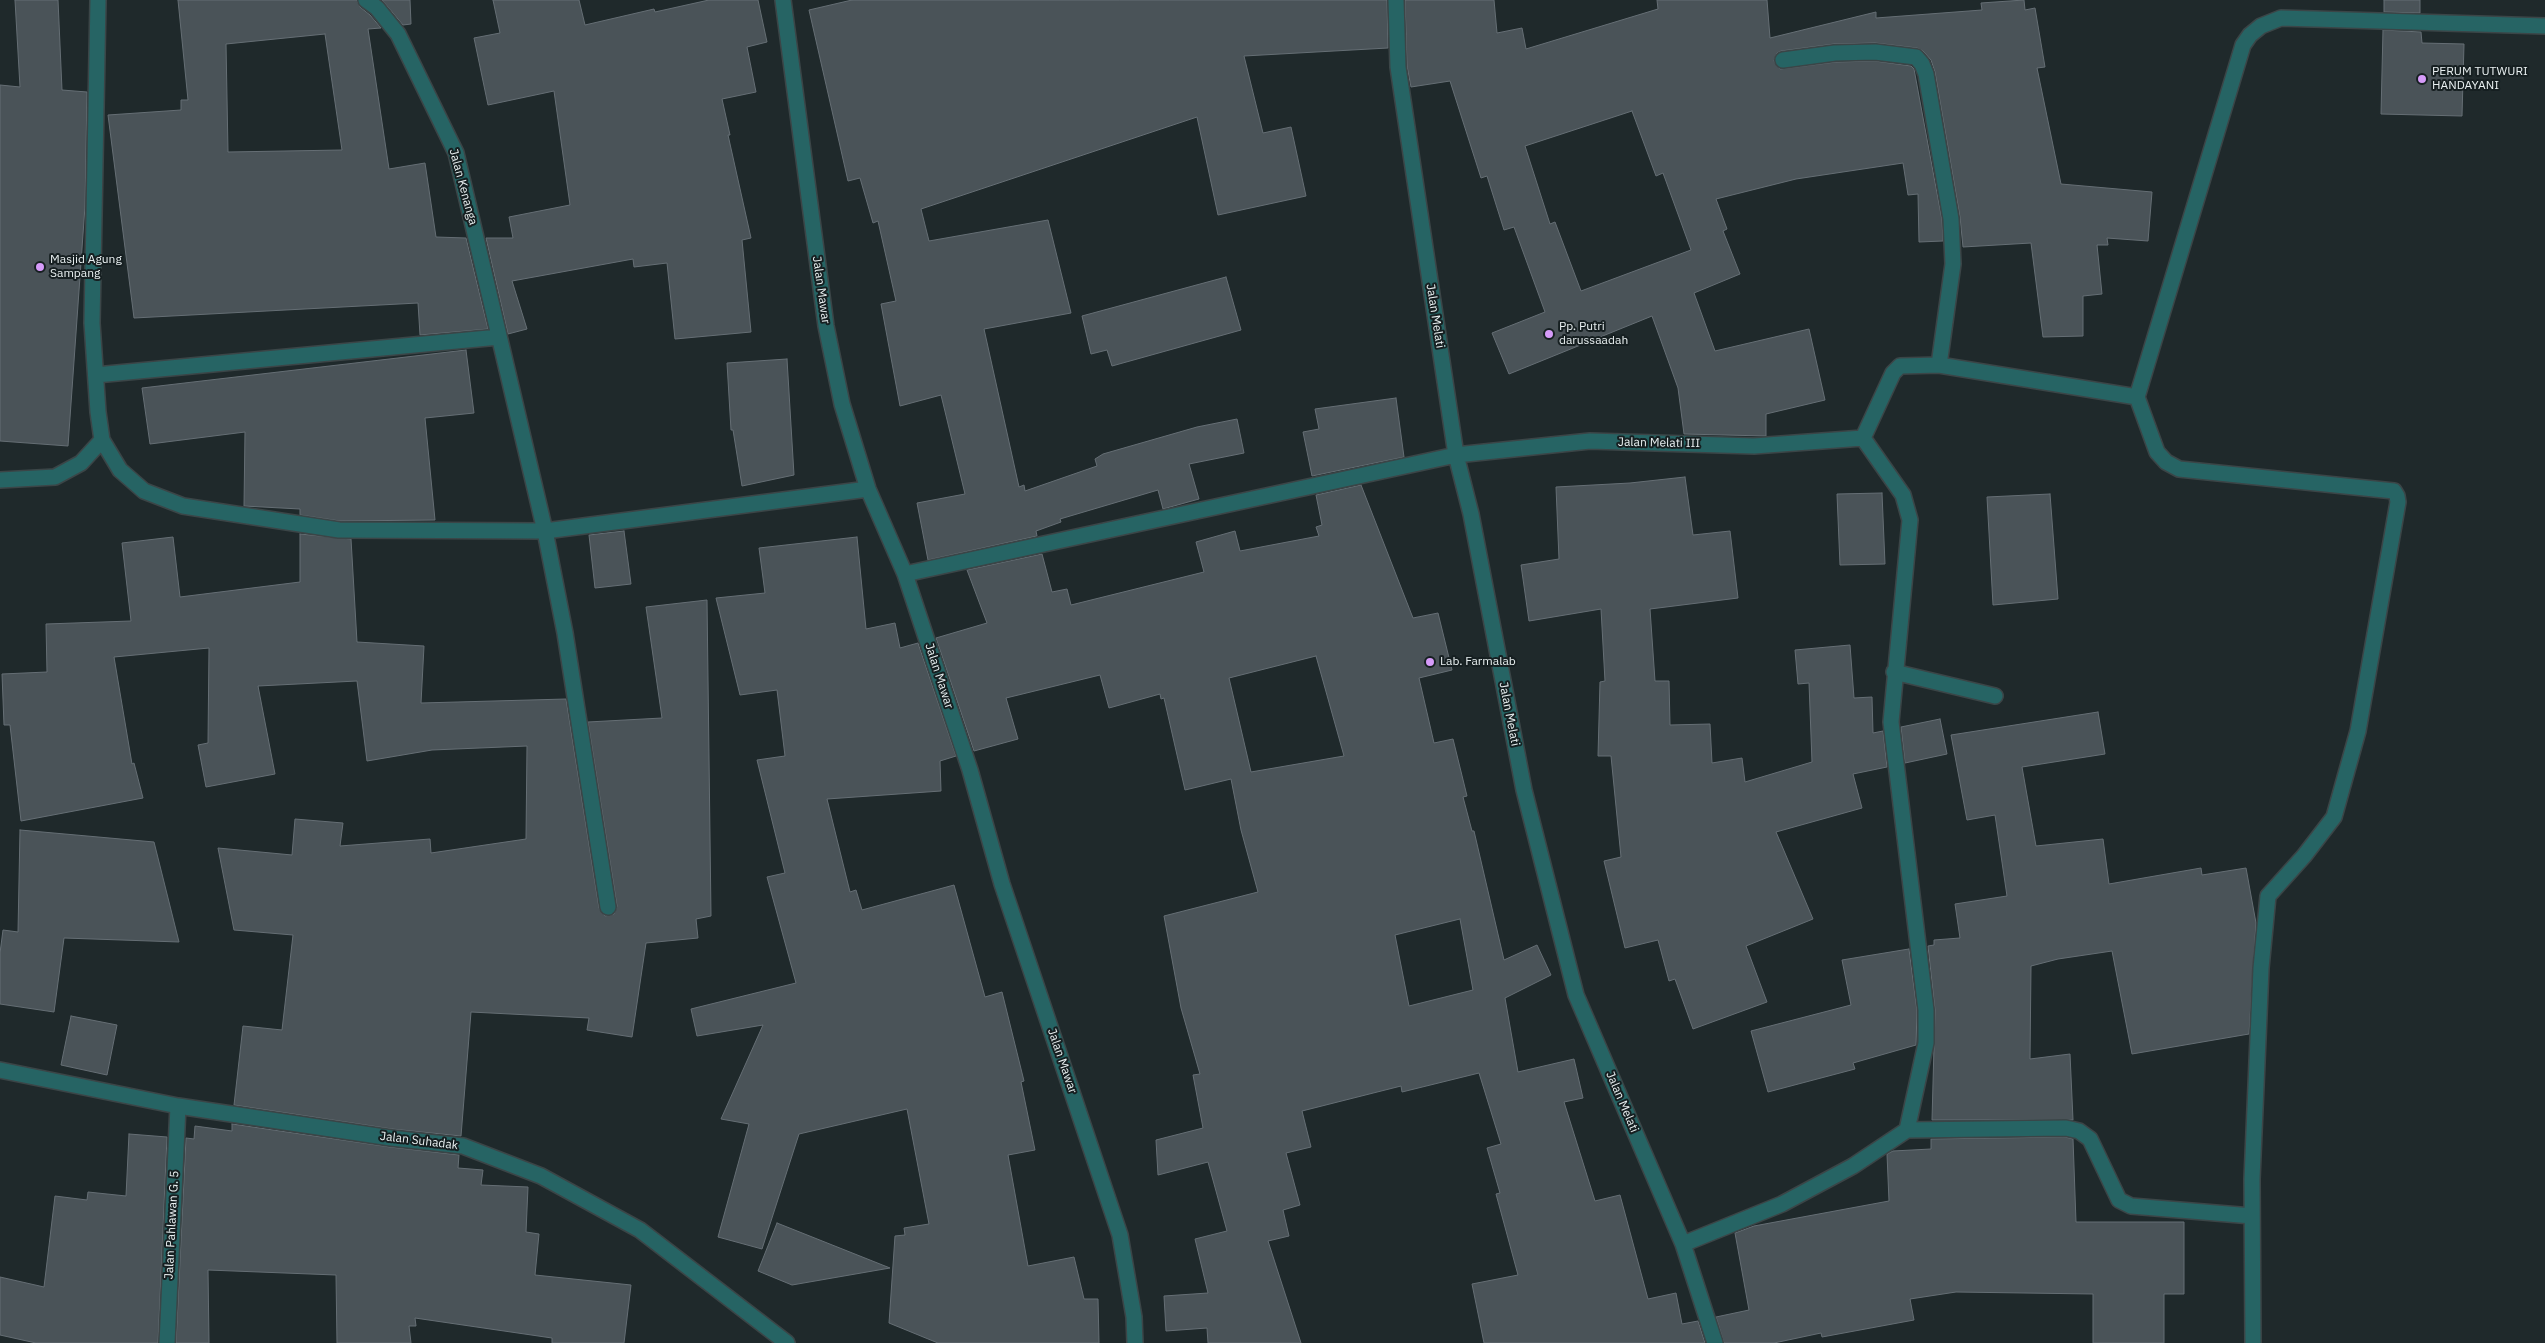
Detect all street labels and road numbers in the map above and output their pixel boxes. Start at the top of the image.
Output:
street label: Jalan Kenanga [446,147,480,227]
street label: Jalan Mawar [809,255,833,325]
street label: Jalan Melati [1423,283,1447,349]
street label: Jalan Melati III [1618,435,1700,451]
street label: Jalan Mawar [922,641,956,711]
street label: Jalan Melati [1496,681,1522,747]
street label: Jalan Mawar [1044,1027,1080,1095]
street label: Jalan Melati [1603,1069,1641,1135]
street label: Jalan Suhadak [379,1129,459,1153]
street label: Jalan Pahlawan G. 5 [162,1170,182,1280]

